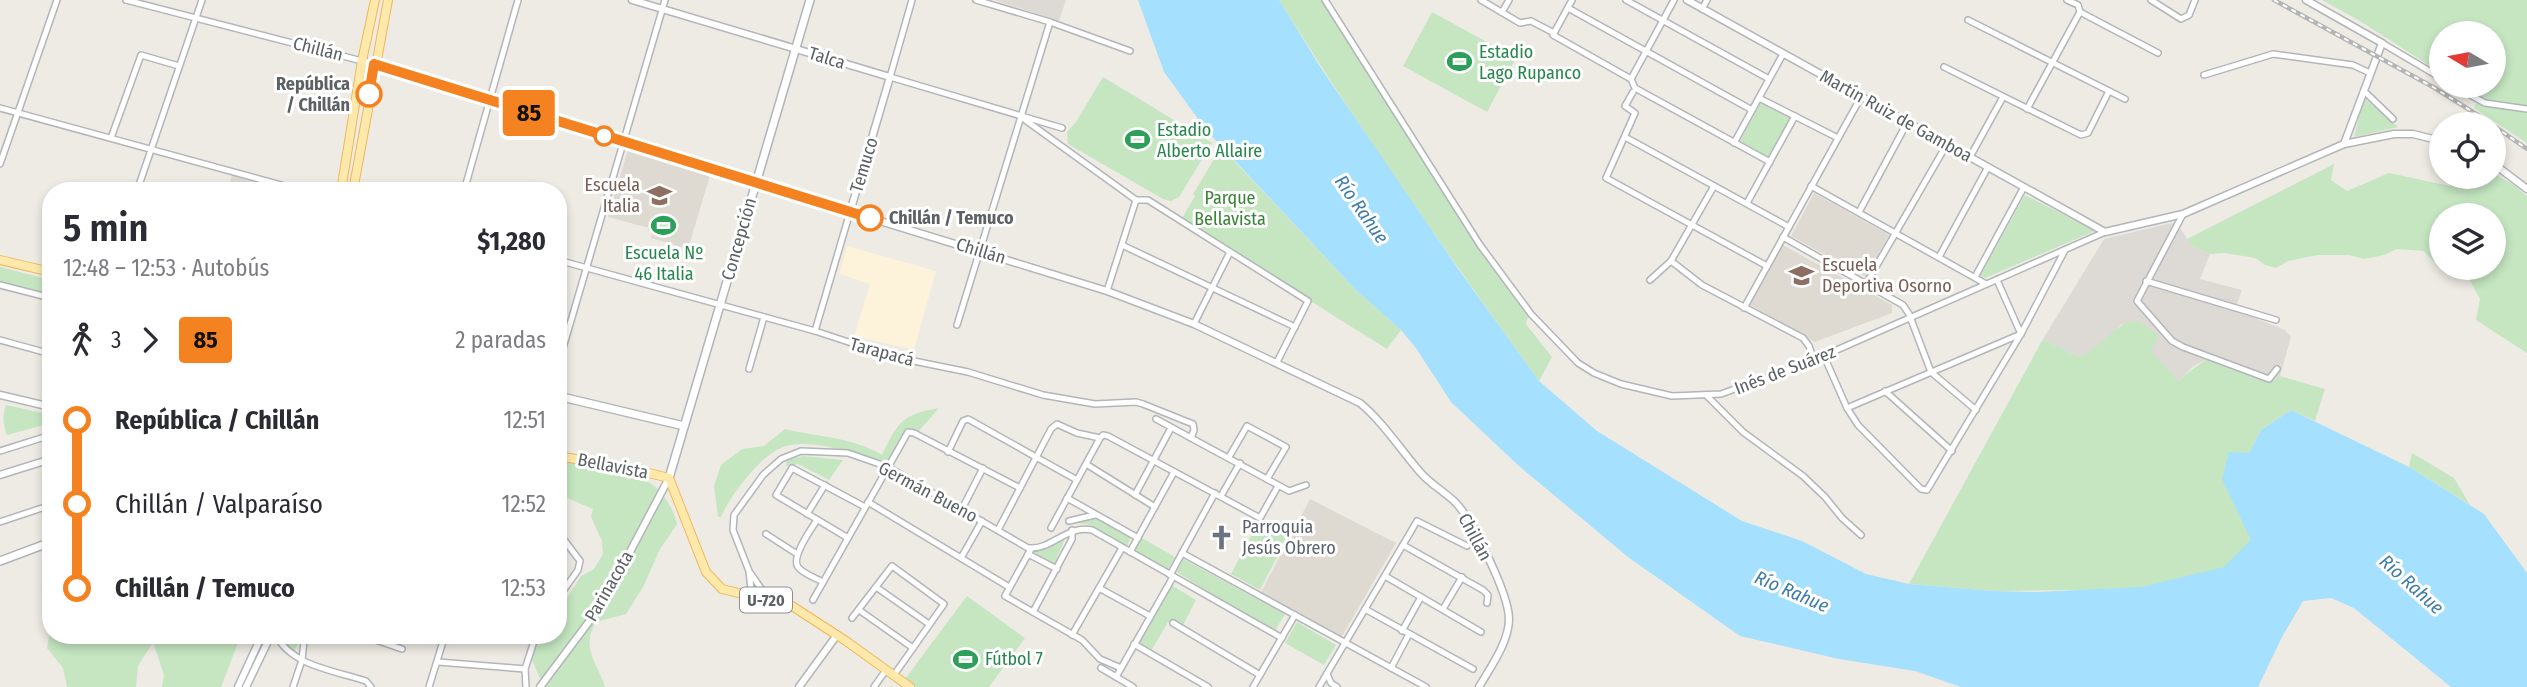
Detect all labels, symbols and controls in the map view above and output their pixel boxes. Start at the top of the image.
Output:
north arrow [2429,21,2506,98]
map controls [2429,21,2506,280]
street label: Chillán [291,32,345,66]
place label: Estadio Lago Rupanco [1479,41,1581,84]
street label: Talca [806,42,848,74]
sports icon: Estadio Lago Rupanco [1445,48,1473,76]
street label: Martín Ruiz de Gamboa [1816,65,1976,167]
place label: República / Chillán [276,73,350,116]
marker: República / Chillán [356,81,382,107]
line badge: 85 [498,90,560,136]
text: 85 [517,99,541,127]
button: locate [2429,112,2506,189]
place label: Estadio Alberto Allaire [1157,119,1262,162]
unlabelled marker [594,126,614,146]
sports icon: Estadio Alberto Allaire [1123,126,1151,154]
street label: Temuco [845,135,883,195]
water label: Río Rahue [1330,171,1393,248]
place label: Escuela Italia [585,174,640,217]
school or university icon: Escuela Italia [646,181,674,209]
park label: Parque Bellavista [1194,187,1266,230]
street label: Concepción [717,195,761,283]
button: layers [2429,203,2506,280]
text: 5 min [63,205,148,251]
marker: Chillán / Temuco [857,205,883,231]
place label: Chillán / Temuco [889,207,1014,229]
sports icon: Escuela Nº 46 Italia [650,212,678,240]
text: $1,280 [477,226,546,257]
street label: Chillán [954,233,1008,269]
place label: Escuela Nº 46 Italia [625,242,703,285]
text: 12:48 – 12:53 · Autobús [63,254,269,282]
place label: Escuela Deportiva Osorno [1822,254,1952,297]
school or university icon: Escuela Deportiva Osorno [1788,261,1816,289]
icon: walk [63,321,101,359]
icon: forward [131,321,169,359]
text: 3 [111,326,121,354]
text: 85 [193,326,218,354]
text: 2 paradas [455,326,546,354]
street label: Tarapacá [848,333,917,371]
street label: Inés de Suárez [1731,341,1839,399]
text: República / Chillán [115,405,319,436]
text: 12:51 [504,406,546,434]
street label: Bellavista [576,448,650,484]
street label: Germán Bueno [875,457,981,527]
text: Chillán / Valparaíso [115,489,323,520]
text: 12:52 [501,490,546,518]
street label: Chillán [1453,509,1497,565]
place label: Parroquia Jesús Obrero [1242,516,1336,559]
church icon: Parroquia Jesús Obrero [1208,523,1236,551]
street label: Parinacota [580,547,638,625]
water label: Río Rahue [2375,550,2448,619]
water label: Río Rahue [1751,566,1832,617]
text: Chillán / Temuco [115,573,295,604]
text: 12:53 [501,574,546,602]
road number: U-720 [740,587,792,612]
sports icon: Fútbol 7 [951,645,979,673]
place label: Fútbol 7 [985,648,1043,670]

